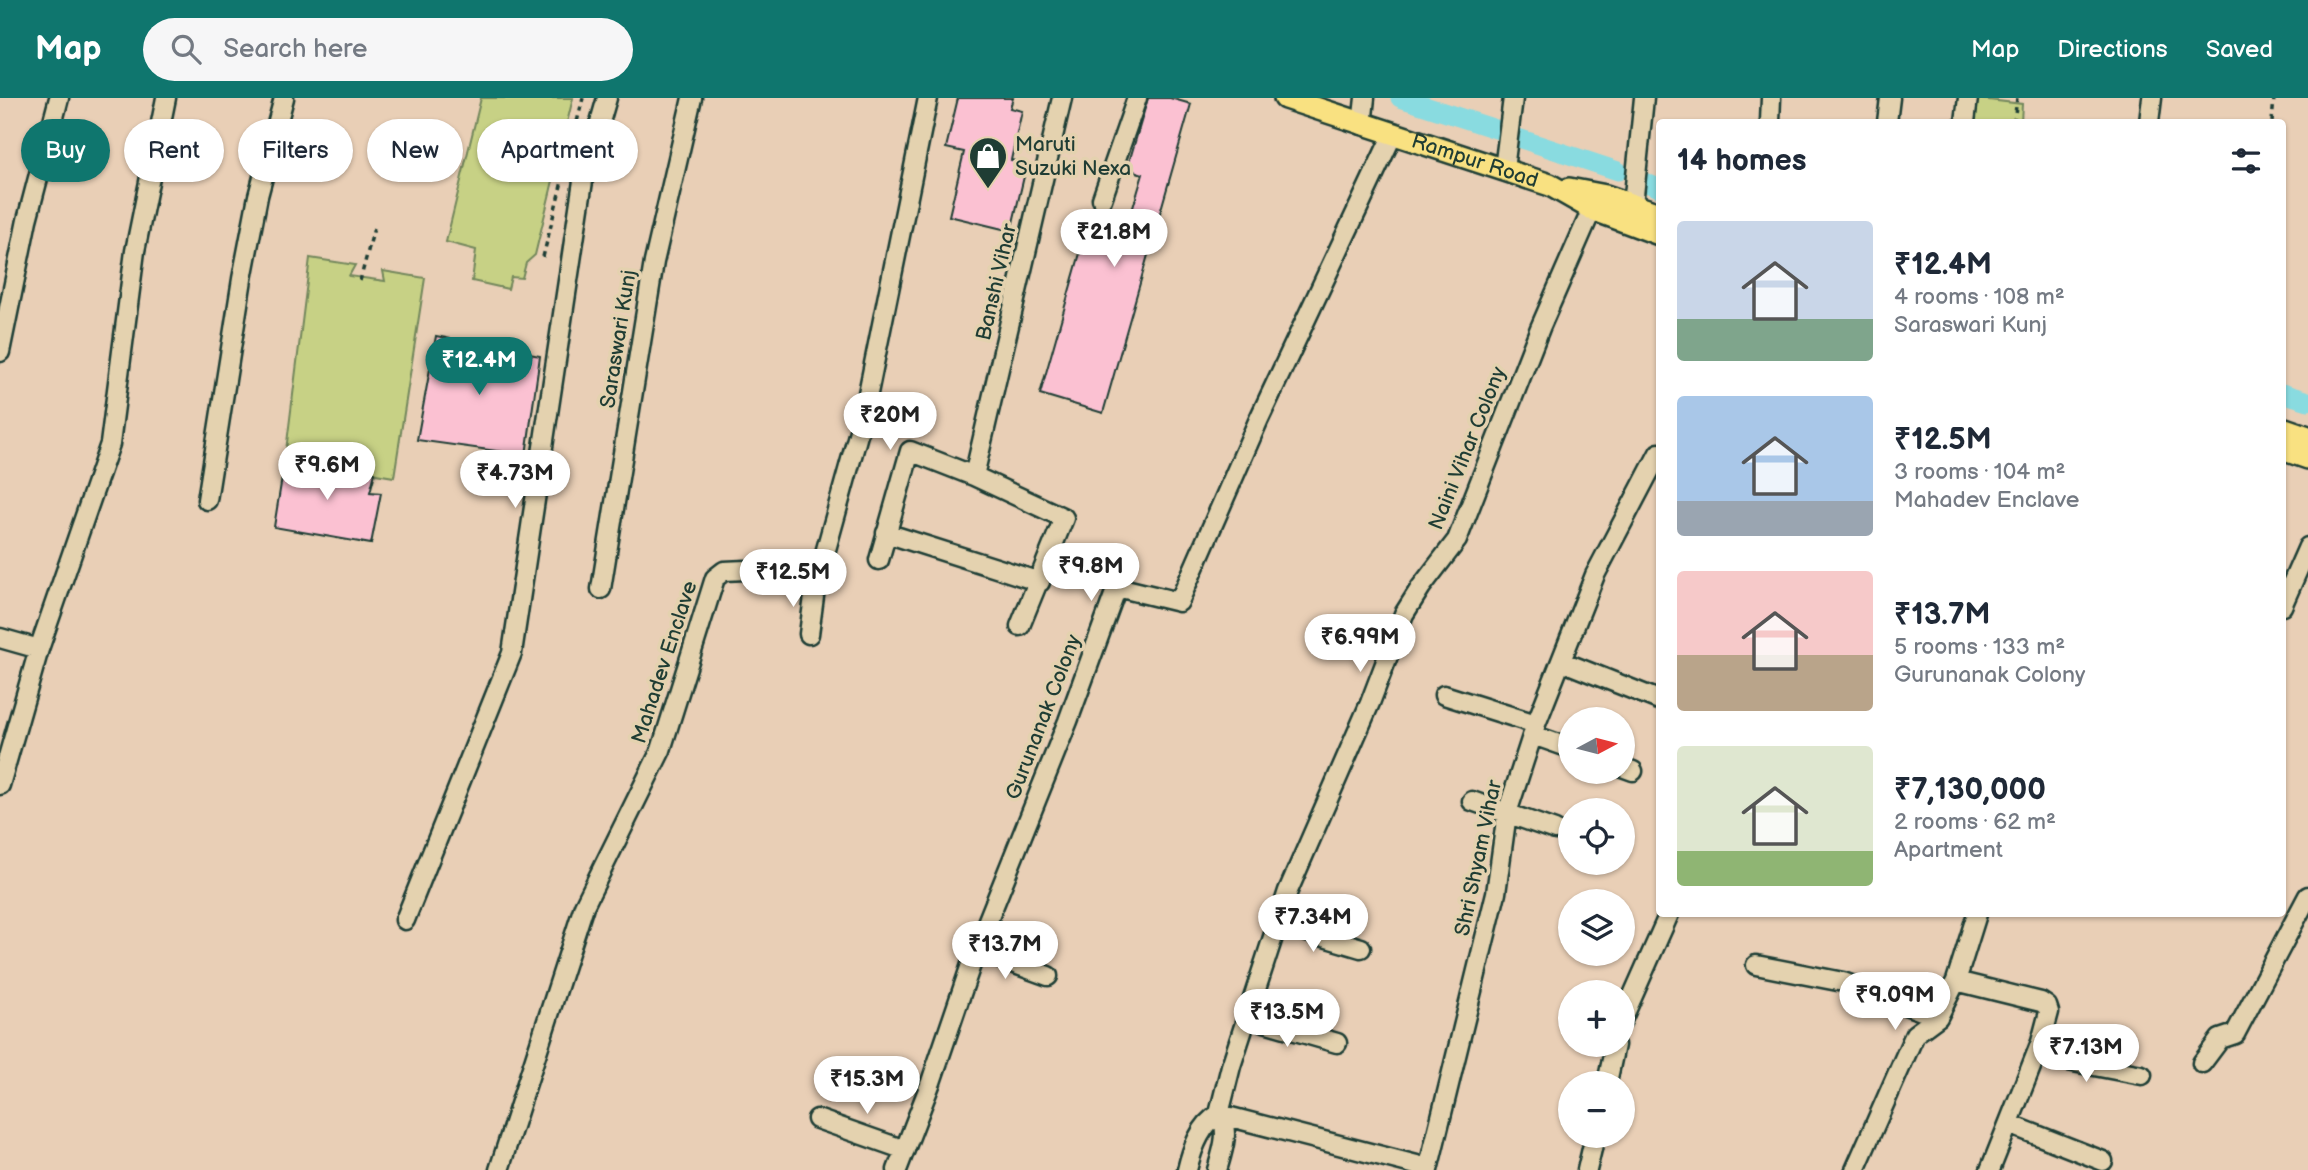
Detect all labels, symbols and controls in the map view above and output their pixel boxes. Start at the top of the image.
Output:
search box [143,18,633,81]
text: Map [35,29,101,69]
icon: search [167,30,205,68]
text: Search here [223,34,367,65]
text: Map [1971,35,2019,64]
text: Directions [2057,35,2168,64]
text: Saved [2206,35,2273,64]
chip: Buy [21,119,110,182]
chip: Rent [124,119,224,182]
chip: Filters [238,119,353,182]
chip: New [367,119,463,182]
chip: Apartment [477,119,638,182]
street label: Rampur Road [1408,128,1541,193]
place label: Maruti Suzuki Nexa [1015,132,1131,181]
shop icon: Maruti Suzuki Nexa [967,135,1009,190]
icon: filters [2227,142,2265,180]
text: 14 homes [1677,143,1806,179]
pin: ₹21.8M [1057,209,1171,269]
text: ₹21.8M [1077,218,1151,246]
street label: Banshi Vihar [971,221,1022,343]
text: ₹12.4M [1894,247,1992,283]
icon: home [1733,249,1817,333]
street label: Saraswari Kunj [595,268,642,410]
text: 4 rooms · 108 m² [1894,283,2065,311]
text: Saraswari Kunj [1894,311,2047,339]
pin: ₹12.4M [422,338,536,397]
text: ₹12.4M [441,346,517,374]
street label: Naini Vihar Colony [1423,363,1512,533]
pin: ₹20M [849,392,931,452]
text: ₹20M [860,401,920,429]
text: ₹12.5M [1894,422,1992,458]
icon: home [1733,424,1817,508]
pin: ₹9.6M [278,442,376,502]
pin: ₹4.73M [458,450,572,510]
text: ₹9.6M [294,451,360,479]
text: 3 rooms · 104 m² [1894,458,2065,486]
text: ₹4.73M [476,459,554,487]
text: Mahadev Enclave [1894,486,2079,514]
pin: ₹9.8M [1042,544,1140,603]
pin: ₹12.5M [736,550,850,609]
text: ₹9.8M [1058,552,1124,580]
text: ₹12.5M [756,558,830,586]
street label: Mahadev Enclave [626,578,703,746]
text: ₹13.7M [1894,597,1990,633]
icon: home [1733,599,1817,683]
pin: ₹6.99M [1303,614,1417,674]
text: ₹6.99M [1321,623,1399,651]
street label: Gurunanak Colony [1000,631,1087,803]
text: 5 rooms · 133 m² [1894,633,2065,661]
text: Gurunanak Colony [1894,661,2085,689]
north arrow [1558,707,1634,784]
map controls [1558,707,1635,1148]
text: ₹7,130,000 [1894,772,2046,808]
icon: home [1733,774,1817,858]
street label: Shri Shyam Vihar [1450,778,1507,938]
button: locate [1558,798,1635,875]
text: 2 rooms · 62 m² [1894,808,2056,836]
text: Apartment [1894,836,2003,864]
button: layers [1558,889,1635,966]
pin: ₹7.34M [1256,894,1370,954]
text: ₹7.34M [1274,903,1352,931]
pin: ₹13.7M [948,922,1062,981]
text: ₹13.7M [968,930,1042,958]
pin: ₹9.09M [1838,972,1952,1032]
button: + [1558,980,1635,1057]
text: ₹9.09M [1855,981,1935,1009]
pin: ₹13.5M [1230,990,1344,1049]
text: ₹13.5M [1250,998,1324,1026]
pin: ₹7.13M [2029,1024,2143,1084]
text: ₹7.13M [2049,1033,2123,1061]
pin: ₹15.3M [810,1056,924,1116]
text: ₹15.3M [830,1065,904,1093]
button: − [1558,1071,1635,1148]

